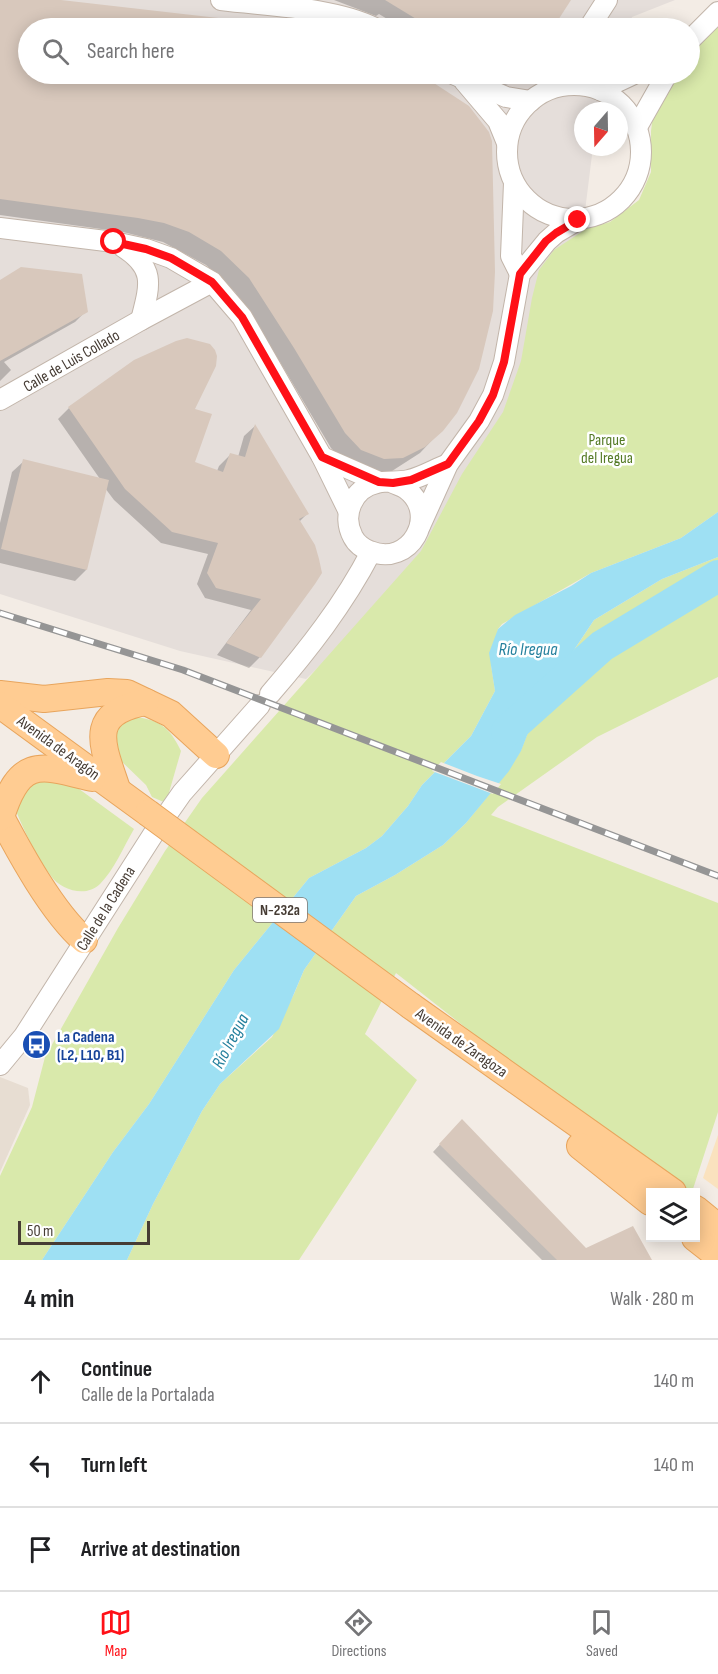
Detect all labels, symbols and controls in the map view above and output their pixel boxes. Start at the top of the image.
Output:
search box [18,18,700,84]
icon: search [39,35,72,68]
text: Search here [87,38,174,65]
north arrow [574,102,628,156]
route end [564,206,590,232]
route start [100,228,126,254]
street label: Calle de Luis Collado [20,326,123,396]
park label: Parque del Iregua [581,431,633,468]
water label: Río Iregua [499,639,558,660]
street label: Avenida de Aragón [12,711,103,785]
street label: Calle de la Cadena [73,863,140,954]
road number: N-232a [253,898,307,922]
street label: Avenida de Zaragoza [411,1004,511,1082]
water label: Río Iregua [207,1010,254,1072]
place label: La Cadena (L2, L10, B1) [57,1028,124,1065]
bus stop icon: La Cadena (L2, L10, B1) [20,1029,52,1061]
map controls [646,1188,700,1242]
button: layers [646,1188,700,1242]
scale bar [18,1218,150,1246]
text: 50 m [27,1222,53,1241]
text: 4 min [24,1284,74,1315]
text: Walk · 280 m [610,1287,694,1311]
text: Continue [81,1356,152,1383]
icon: ahead [24,1365,57,1398]
text: 140 m [654,1369,694,1393]
text: Calle de la Portalada [81,1383,215,1407]
icon: left [24,1449,57,1482]
text: Turn left [81,1452,147,1479]
text: 140 m [654,1453,694,1477]
icon: arrive [24,1533,57,1566]
text: Arrive at destination [81,1536,240,1563]
tab: Map [99,1606,132,1661]
tab: Directions [331,1606,386,1661]
tab: Saved [585,1606,618,1661]

